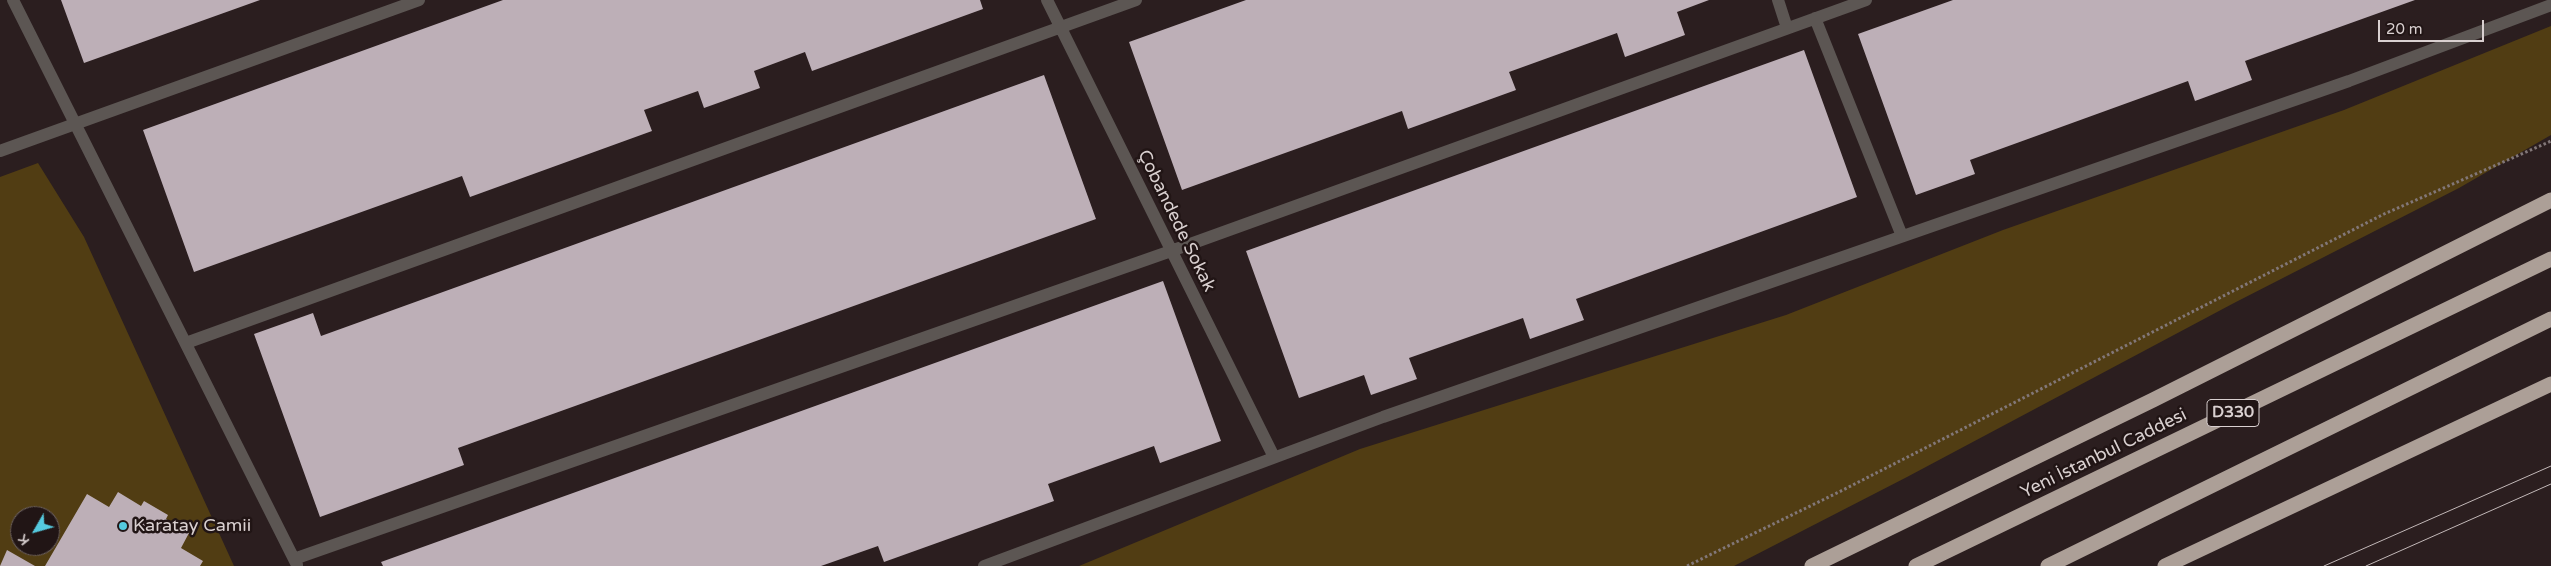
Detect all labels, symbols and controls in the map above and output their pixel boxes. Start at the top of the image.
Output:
scale bar [2381,10,2487,42]
text: 20 m [2386,20,2423,38]
street label: Çobandede Sokak [1132,147,1220,295]
road number: D330 [2207,399,2259,426]
street label: Yeni İstanbul Caddesi [2017,404,2191,504]
north arrow [10,506,60,556]
place label: Karatay Camii [133,515,251,537]
marker: Karatay Camii [117,520,129,532]
text: K [14,531,33,549]

